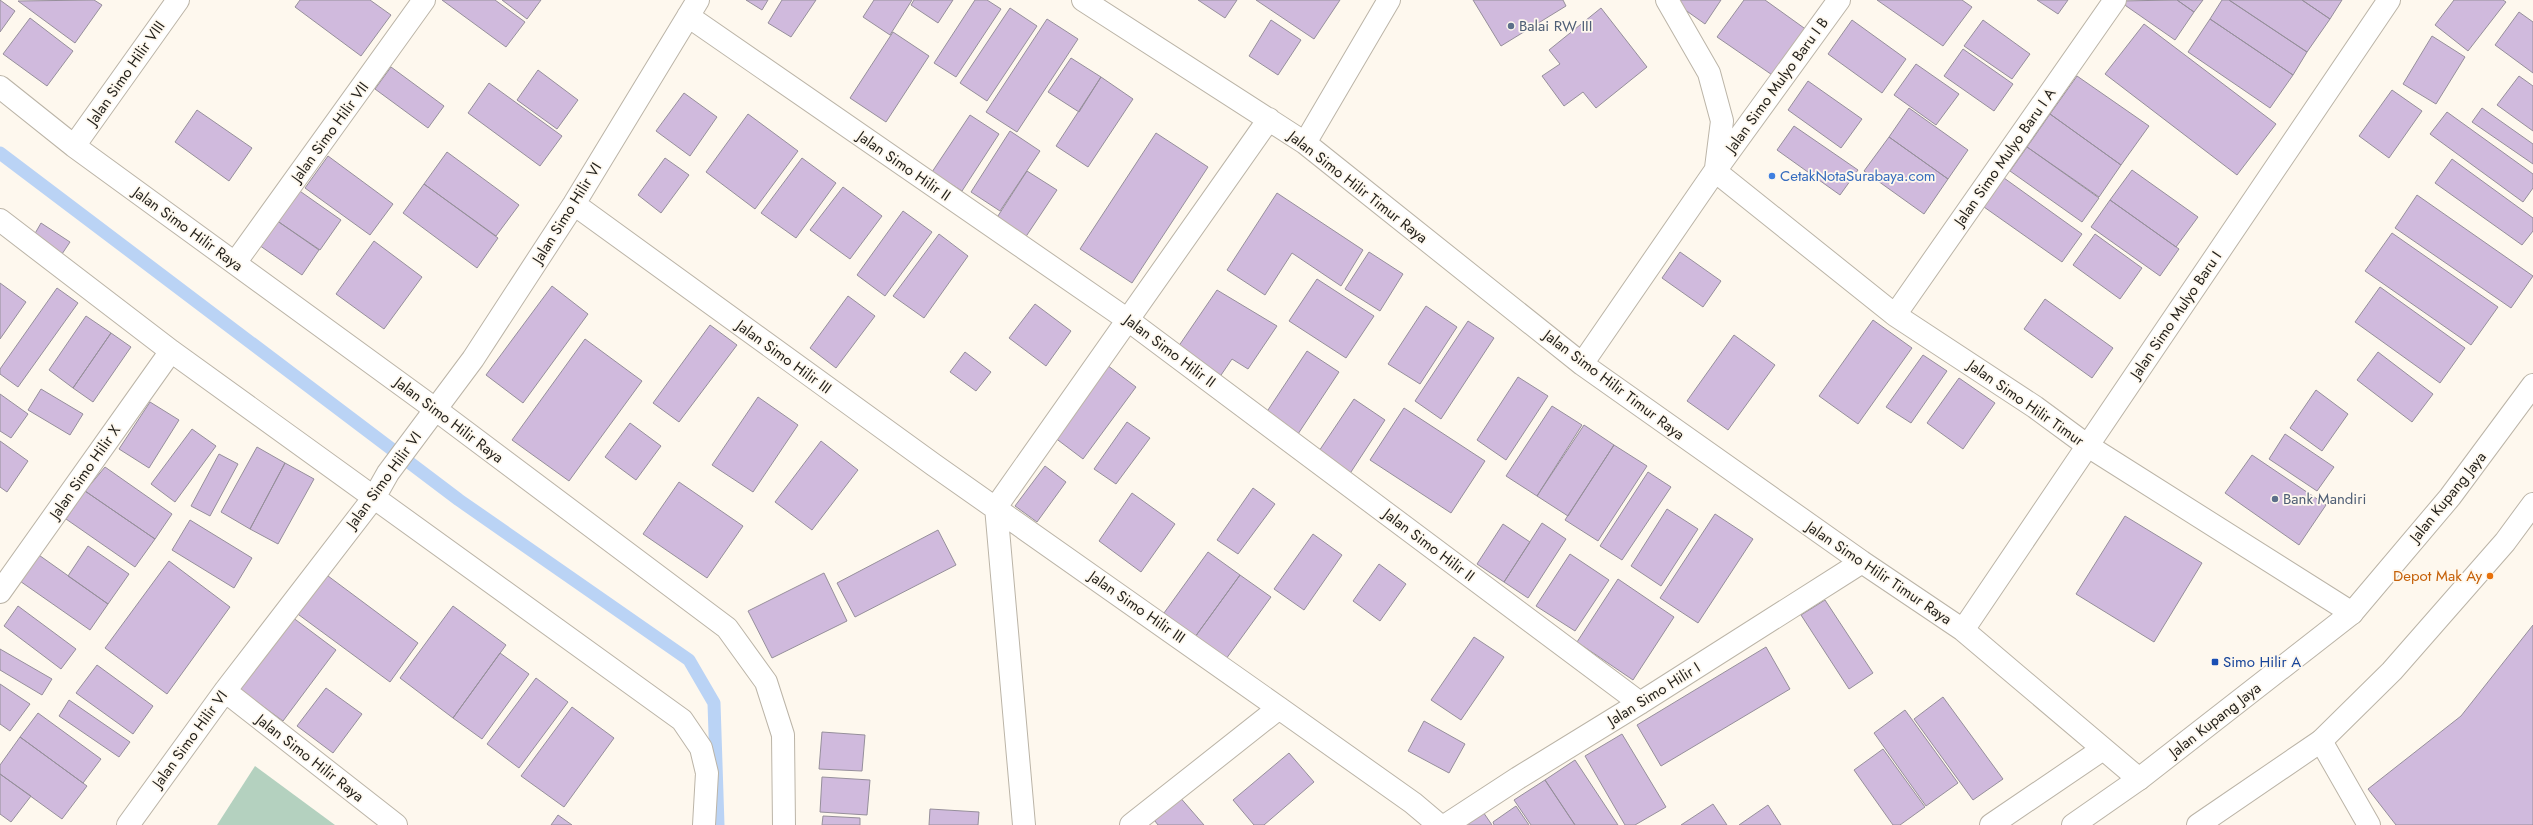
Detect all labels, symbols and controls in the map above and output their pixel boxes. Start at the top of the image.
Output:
street label: Jalan Simo Mulyo Baru I B [1719,13,1834,159]
place label: Balai RW III [1519,15,1592,37]
street label: Jalan Simo Hilir VIII [81,16,170,131]
marker: Balai RW III [1506,21,1516,31]
street label: Jalan Simo Hilir VII [285,77,374,188]
street label: Jalan Simo Mulyo Baru I A [1948,83,2061,232]
street label: Jalan Simo Hilir II [851,124,955,206]
street label: Jalan Simo Hilir Timur Raya [1282,124,1432,248]
street label: Jalan Simo Hilir VI [526,158,607,270]
place label: CetakNotaSurabaya.com [1780,165,1936,187]
marker: CetakNotaSurabaya.com [1767,171,1777,181]
street label: Jalan Simo Hilir Raya [127,180,248,277]
street label: Jalan Simo Mulyo Baru I [2124,247,2227,385]
street label: Jalan Simo Hilir II [1118,308,1220,393]
street label: Jalan Simo Hilir III [730,314,836,399]
street label: Jalan Simo Hilir Timur Raya [1537,323,1689,445]
street label: Jalan Simo Hilir Timur [1962,353,2089,452]
street label: Jalan Simo Hilir Raya [388,370,508,468]
street label: Jalan Simo Hilir X [43,420,126,525]
street label: Jalan Simo Hilir VI [340,427,427,535]
street label: Jalan Kupang Jaya [2403,447,2491,549]
place label: Bank Mandiri [2283,488,2366,510]
marker: Bank Mandiri [2270,494,2280,504]
street label: Jalan Simo Hilir II [1377,502,1479,587]
street label: Jalan Simo Hilir Timur Raya [1800,515,1956,630]
street label: Jalan Simo Hilir III [1083,564,1190,648]
place label: Depot Mak Ay [2393,565,2482,587]
marker: Depot Mak Ay [2485,571,2495,581]
place label: Simo Hilir A [2223,651,2301,673]
street label: Jalan Simo Hilir I [1602,657,1705,732]
marker: Simo Hilir A [2210,657,2220,667]
street label: Jalan Kupang Jaya [2163,677,2266,764]
street label: Jalan Simo Hilir VI [146,686,233,794]
street label: Jalan Simo Hilir Raya [250,708,369,807]

